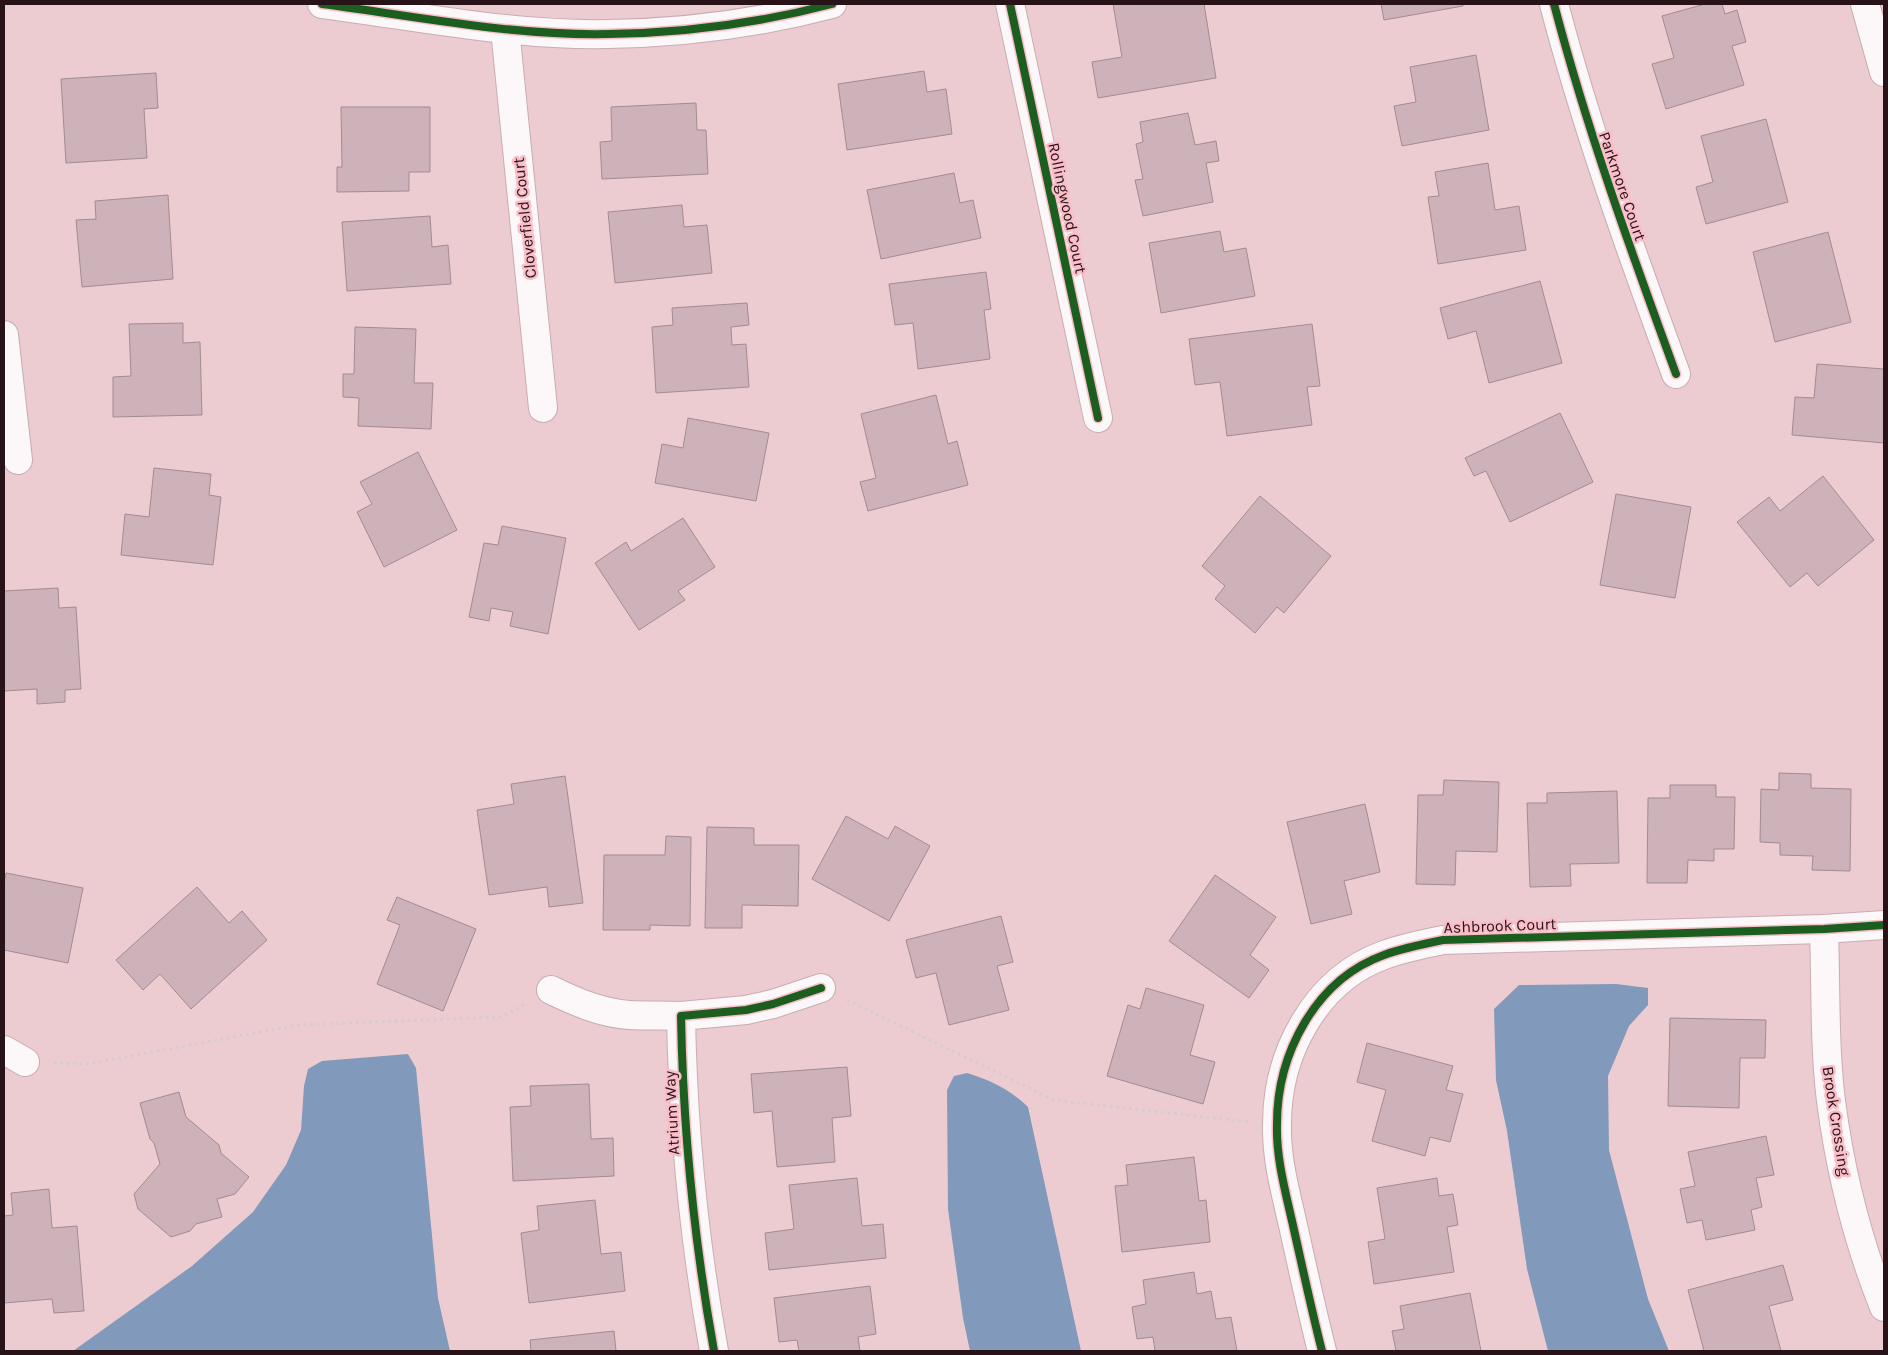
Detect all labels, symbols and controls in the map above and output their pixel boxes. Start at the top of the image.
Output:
street label: Parkmore Court [1595,129,1650,243]
street label: Rollingwood Court [1044,141,1091,275]
street label: Cloverfield Court [509,157,540,279]
street label: Ashbrook Court [1443,914,1557,937]
street label: Brook Crossing [1818,1065,1855,1177]
street label: Atrium Way [660,1070,683,1156]

